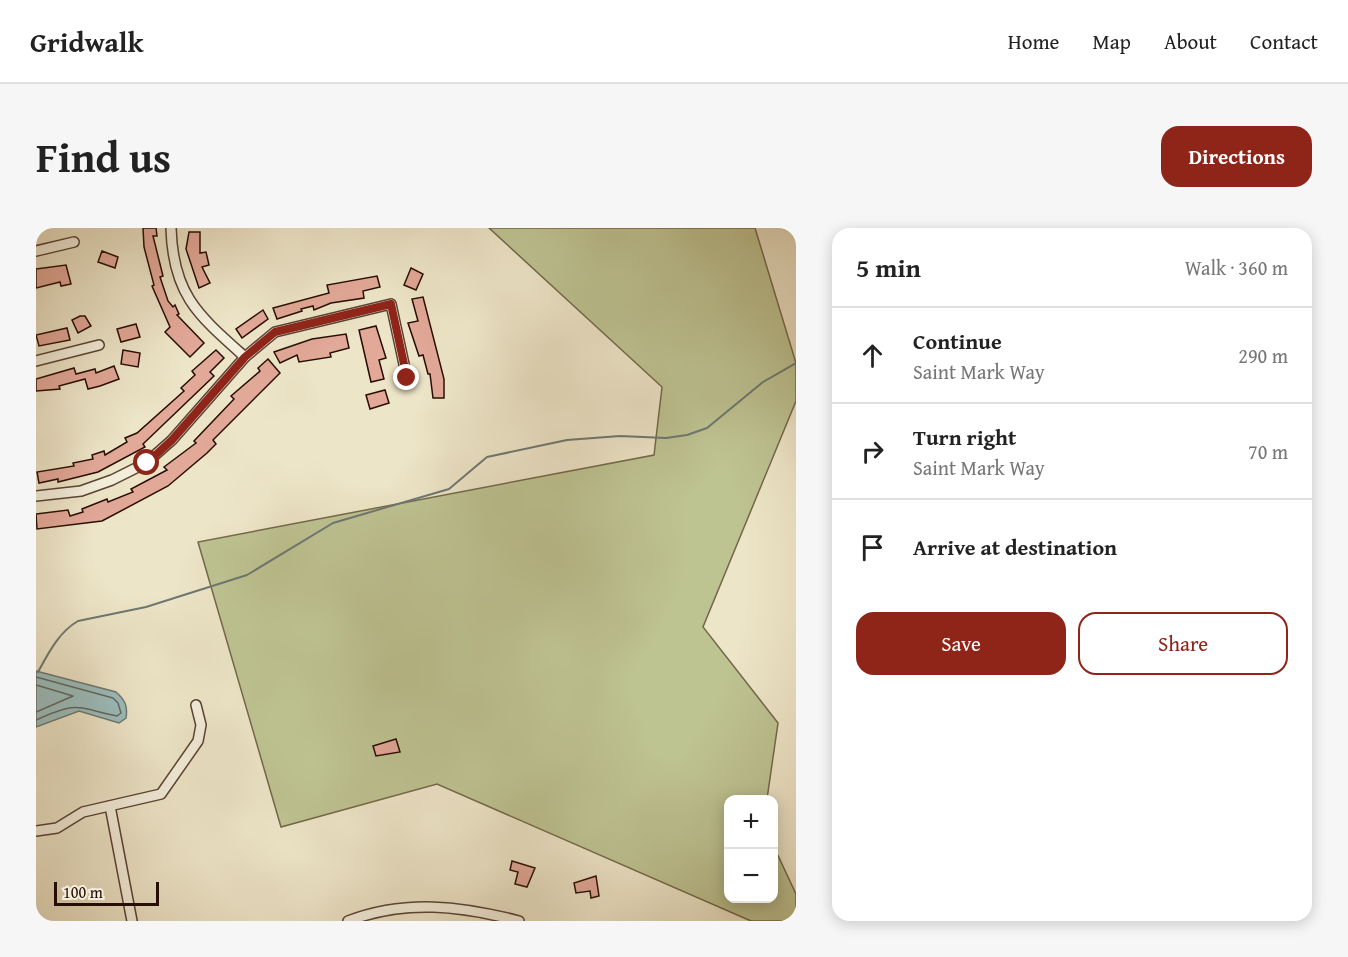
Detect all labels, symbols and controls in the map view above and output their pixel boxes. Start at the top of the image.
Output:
text: Gridwalk [30,21,143,62]
text: Home [1008,26,1059,57]
text: Map [1092,26,1131,57]
text: About [1164,26,1217,57]
text: Contact [1250,26,1318,57]
text: Find us [36,126,171,187]
button: Directions [1161,126,1312,187]
text: 5 min [856,248,921,287]
text: Walk · 360 m [1185,253,1288,282]
text: Continue [913,325,1002,357]
icon: ahead [856,339,889,372]
text: 290 m [1238,341,1288,370]
text: Saint Mark Way [913,357,1045,386]
route end [393,364,419,390]
text: Turn right [913,421,1016,453]
icon: right [856,435,889,468]
text: 70 m [1248,437,1288,466]
route start [133,449,159,475]
text: Saint Mark Way [913,453,1045,482]
icon: arrive [856,531,889,564]
text: Arrive at destination [913,531,1117,563]
button: Save [856,612,1066,675]
button: Share [1078,612,1288,675]
map controls [724,795,778,903]
button: + [724,795,778,849]
button: − [724,849,778,903]
scale bar [54,879,159,906]
text: 100 m [63,880,103,904]

